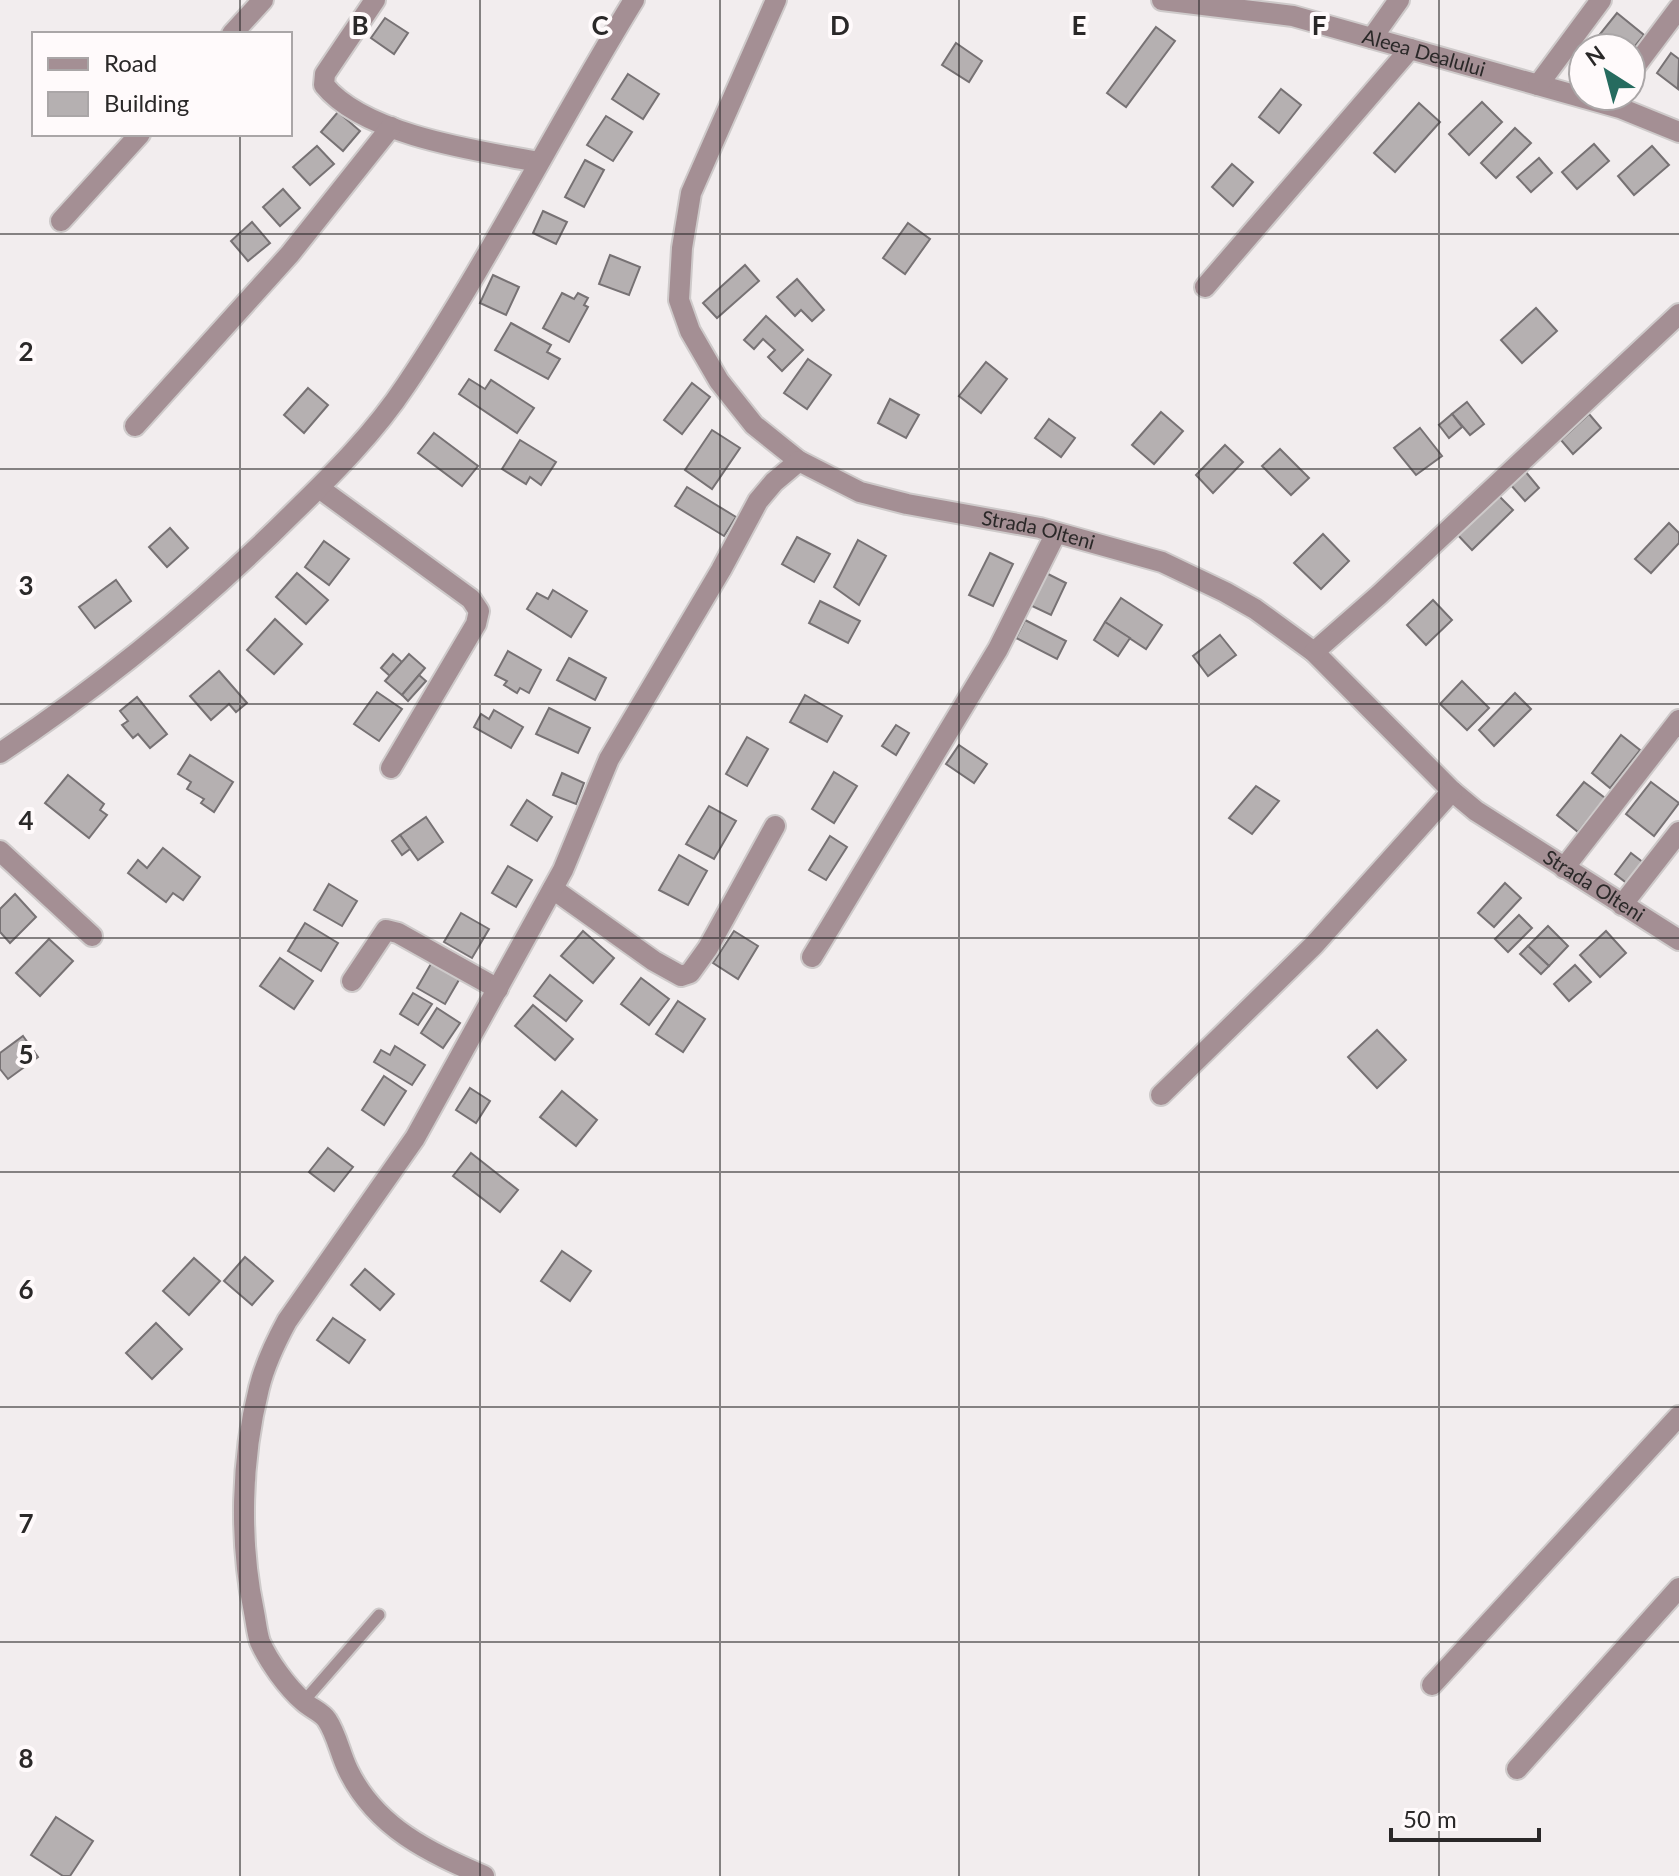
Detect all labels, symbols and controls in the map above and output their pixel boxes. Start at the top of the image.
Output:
text: B [351,9,369,41]
text: C [591,9,609,41]
text: D [830,9,850,41]
text: E [1072,9,1086,41]
text: F [1312,9,1326,41]
street label: Aleea Dealului [1360,23,1488,81]
legend [32,32,292,136]
north arrow [1567,32,1647,112]
text: N [1580,40,1610,71]
text: Road [104,48,157,77]
text: Building [104,88,189,117]
text: 2 [18,335,34,367]
street label: Strada Olteni [980,505,1098,554]
text: 3 [18,569,34,601]
text: 4 [18,804,34,836]
street label: Strada Olteni [1539,844,1649,926]
text: 5 [18,1038,34,1070]
text: 6 [18,1273,34,1305]
text: 7 [18,1507,34,1539]
text: 8 [18,1742,34,1774]
scale bar [1391,1792,1539,1842]
text: 50 m [1403,1804,1457,1833]

